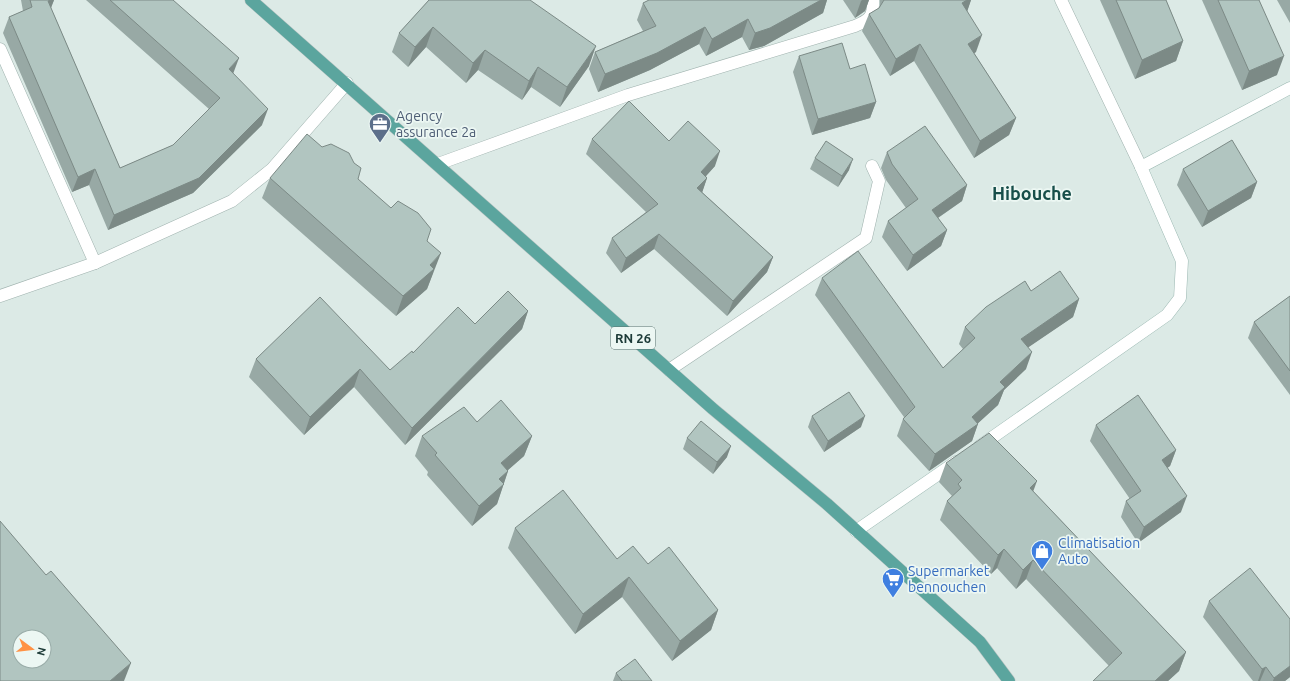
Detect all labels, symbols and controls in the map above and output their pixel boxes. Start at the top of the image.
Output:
place label: Agency assurance 2a [396,108,476,140]
office icon: Agency assurance 2a [367,111,393,144]
district label: Hibouche [992,183,1072,203]
road number: RN 26 [611,327,655,349]
place label: Climatisation Auto [1058,535,1140,567]
shop icon: Climatisation Auto [1029,538,1055,571]
place label: Supermarket bennouchen [908,563,990,595]
supermarket icon: Supermarket bennouchen [880,566,906,599]
north arrow [12,629,52,669]
text: N [35,646,49,657]

